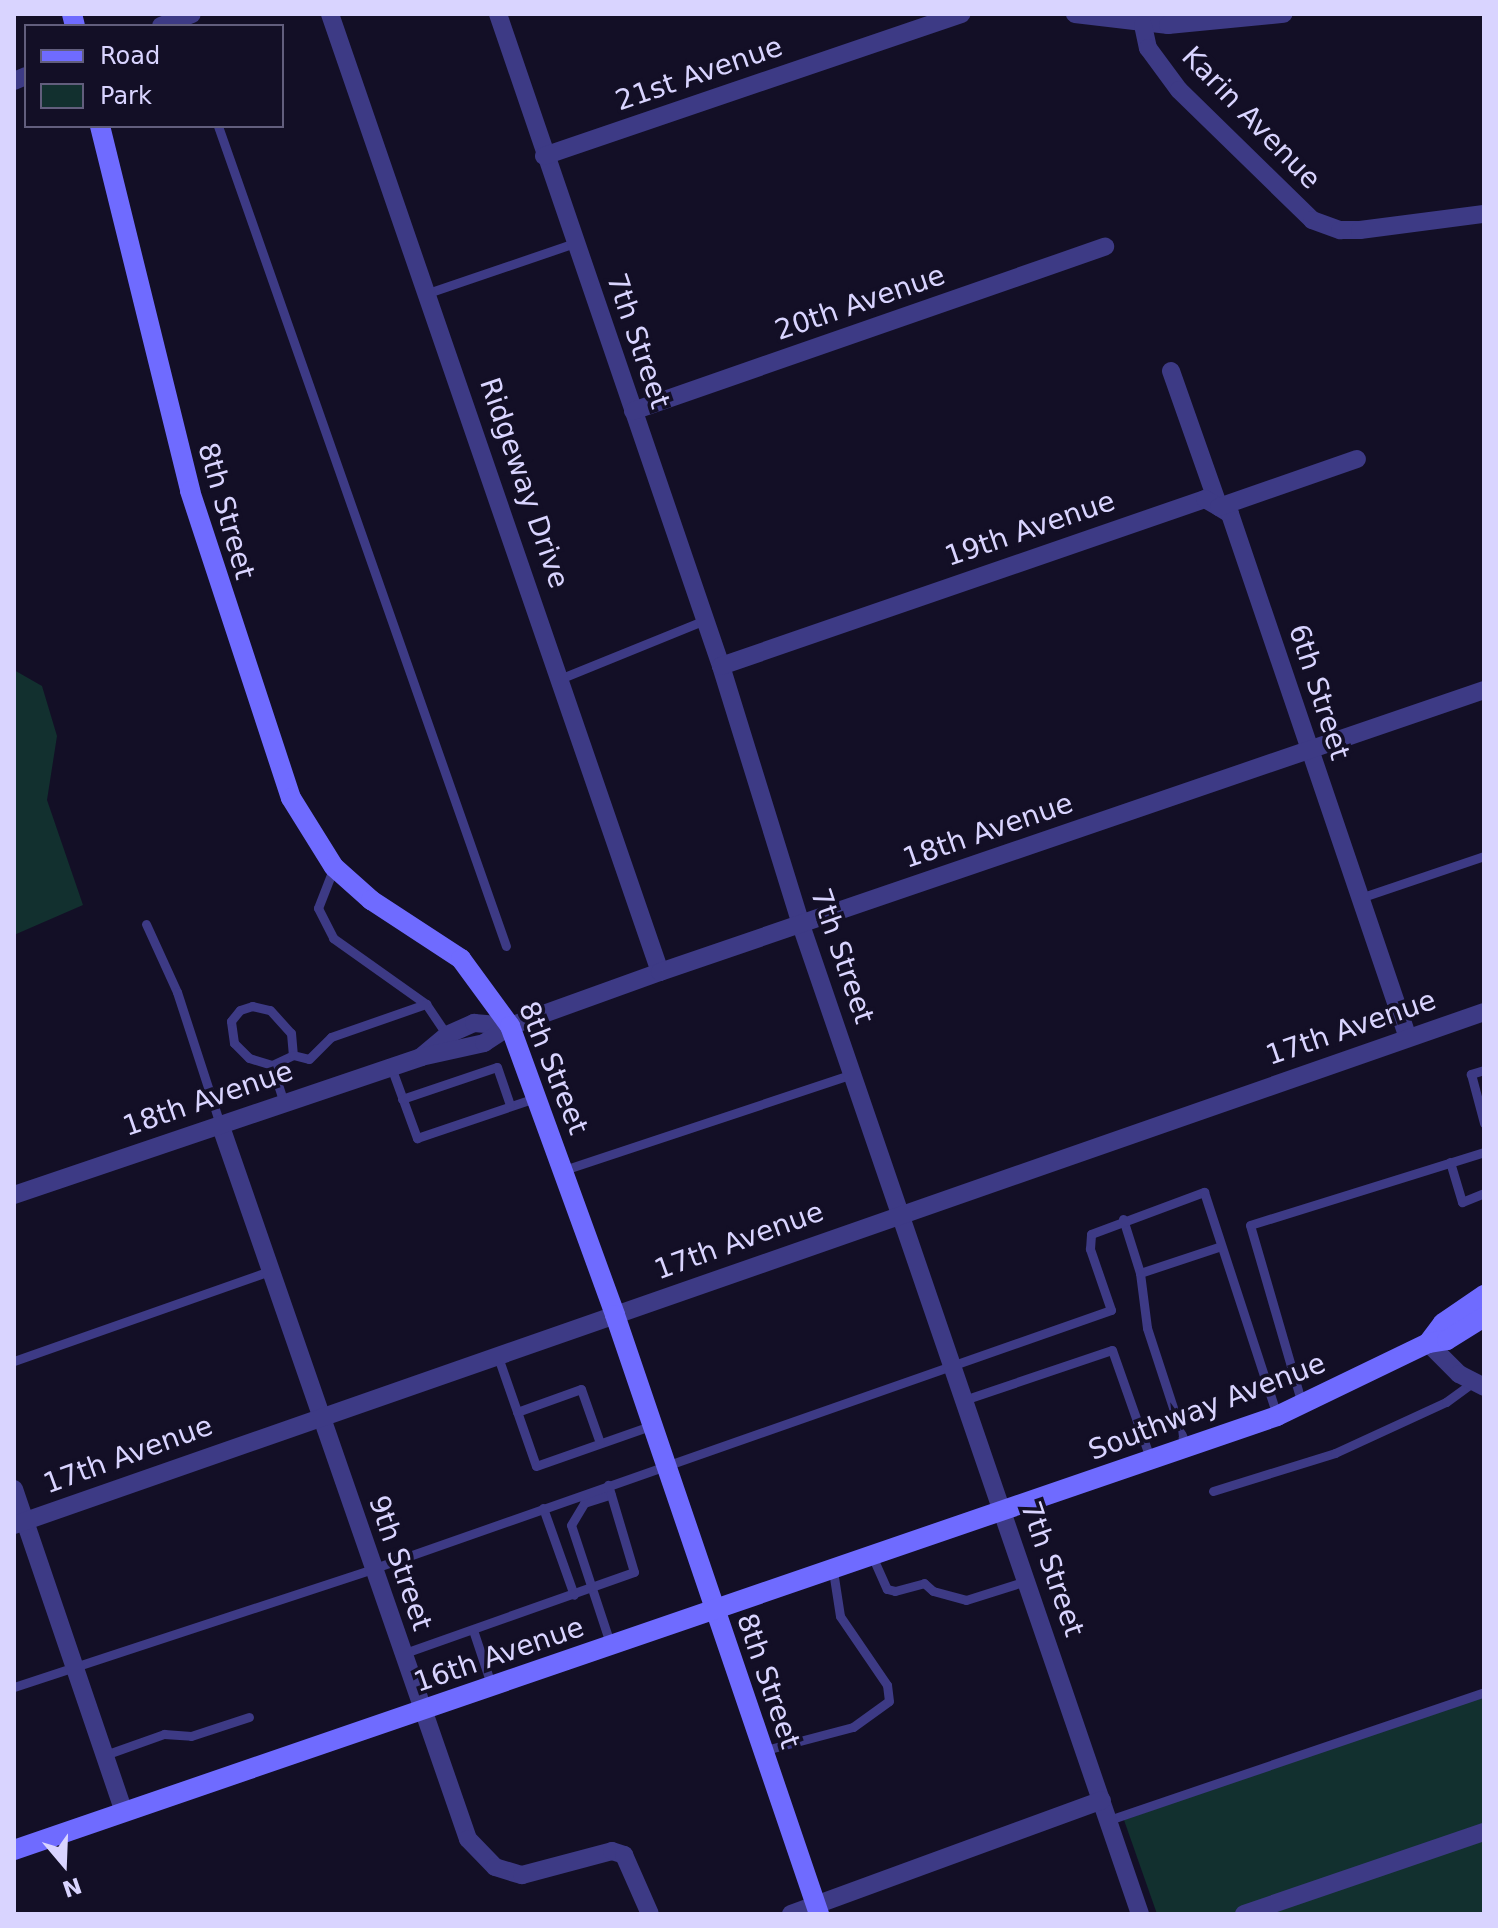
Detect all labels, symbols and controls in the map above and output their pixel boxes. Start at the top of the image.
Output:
legend [24,24,284,128]
street label: 21st Avenue [611,30,787,118]
street label: Karin Avenue [1175,40,1327,196]
text: Road [100,42,160,70]
text: Park [100,82,152,110]
street label: 20th Avenue [771,258,949,348]
street label: 7th Street [599,269,677,413]
street label: Ridgeway Drive [472,373,576,593]
street label: 8th Street [190,439,262,583]
street label: 19th Avenue [941,484,1119,574]
street label: 6th Street [1281,620,1357,764]
street label: 18th Avenue [899,786,1077,876]
street label: 7th Street [803,884,881,1028]
street label: 17th Avenue [1262,983,1440,1073]
street label: 8th Street [511,997,595,1139]
street label: 18th Avenue [119,1054,297,1144]
street label: 17th Avenue [650,1195,828,1287]
street label: Southway Avenue [1084,1346,1330,1468]
street label: 17th Avenue [39,1409,217,1501]
street label: 9th Street [361,1491,439,1635]
street label: 7th Street [1013,1497,1091,1641]
street label: 8th Street [729,1609,807,1753]
street label: 16th Avenue [410,1610,588,1700]
north arrow [24,1824,104,1904]
text: N [59,1872,85,1902]

